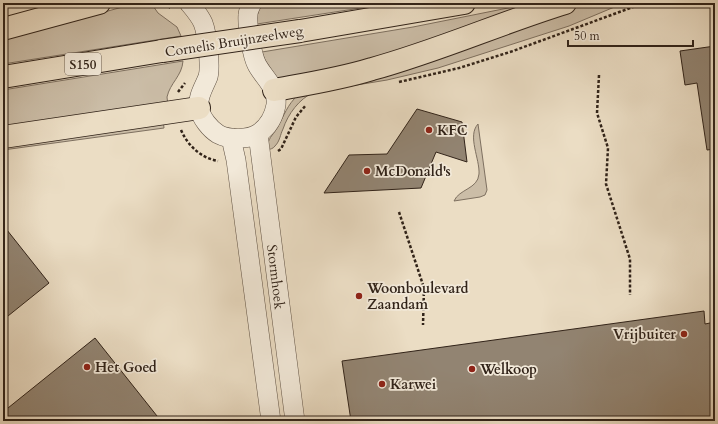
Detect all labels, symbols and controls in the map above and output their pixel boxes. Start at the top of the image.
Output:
street label: Cornelis Bruijnzeelweg [164,21,305,62]
scale bar [568,22,693,48]
text: 50 m [574,28,601,44]
road number: S150 [65,53,101,75]
place label: KFC [437,121,468,140]
marker: KFC [424,125,434,135]
place label: McDonald's [375,162,451,181]
marker: McDonald's [362,166,372,176]
street label: Stormhoek [262,244,289,311]
place label: Woonboulevard Zaandam [366,279,468,314]
marker: Woonboulevard Zaandam [354,291,364,301]
place label: Vrijbuiter [613,325,676,344]
marker: Vrijbuiter [679,329,689,339]
place label: Het Goed [95,358,157,377]
place label: Welkoop [479,360,537,379]
marker: Het Goed [82,362,92,372]
marker: Welkoop [467,364,477,374]
place label: Karwei [390,375,437,394]
marker: Karwei [377,379,387,389]

